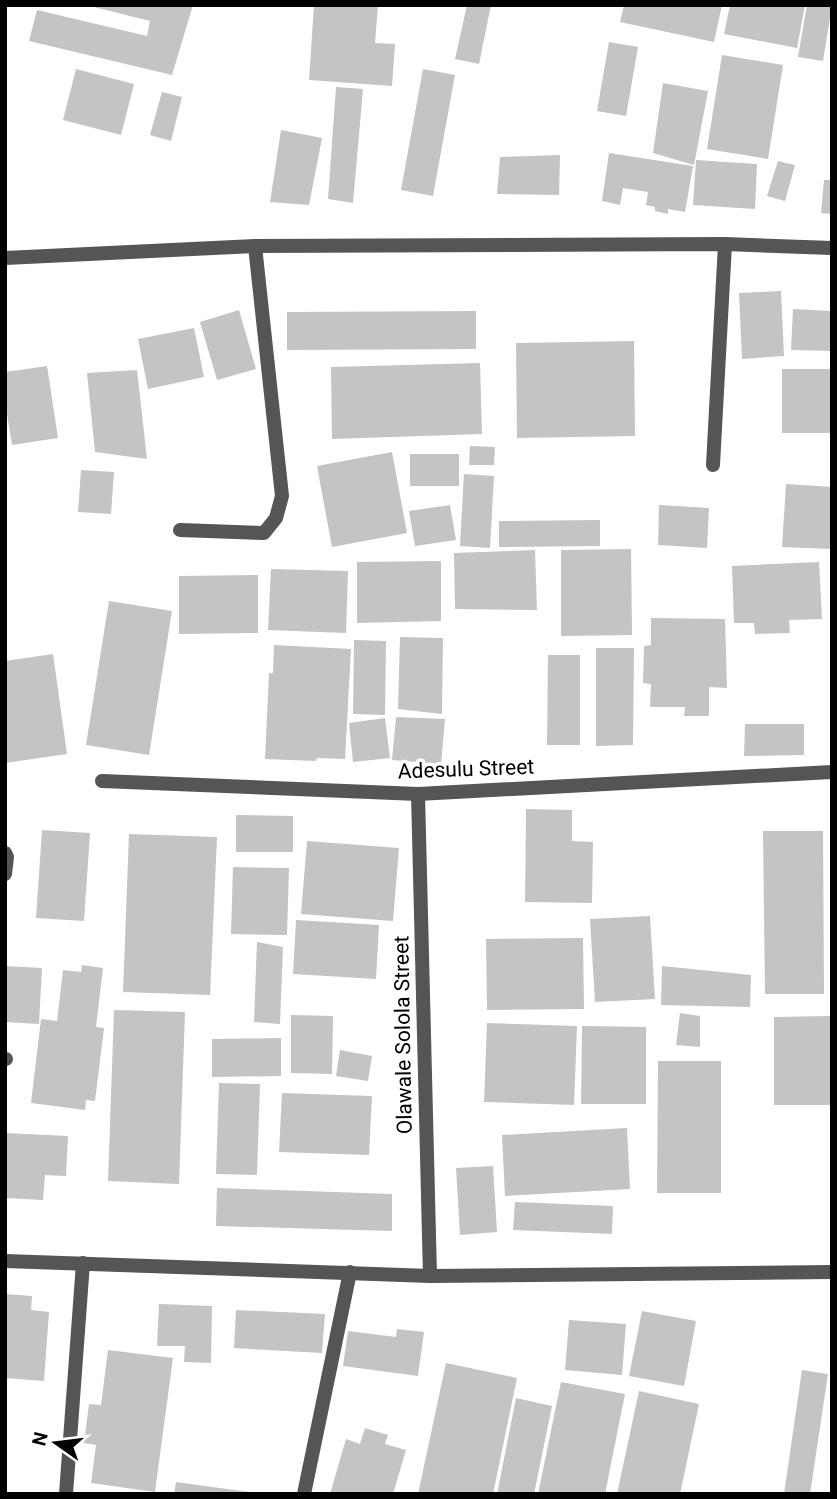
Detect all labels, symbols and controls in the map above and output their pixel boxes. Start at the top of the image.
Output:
street label: Adesulu Street [397,755,535,783]
street label: Olawale Solola Street [389,936,417,1134]
north arrow [21,1408,91,1478]
text: N [27,1430,53,1448]

